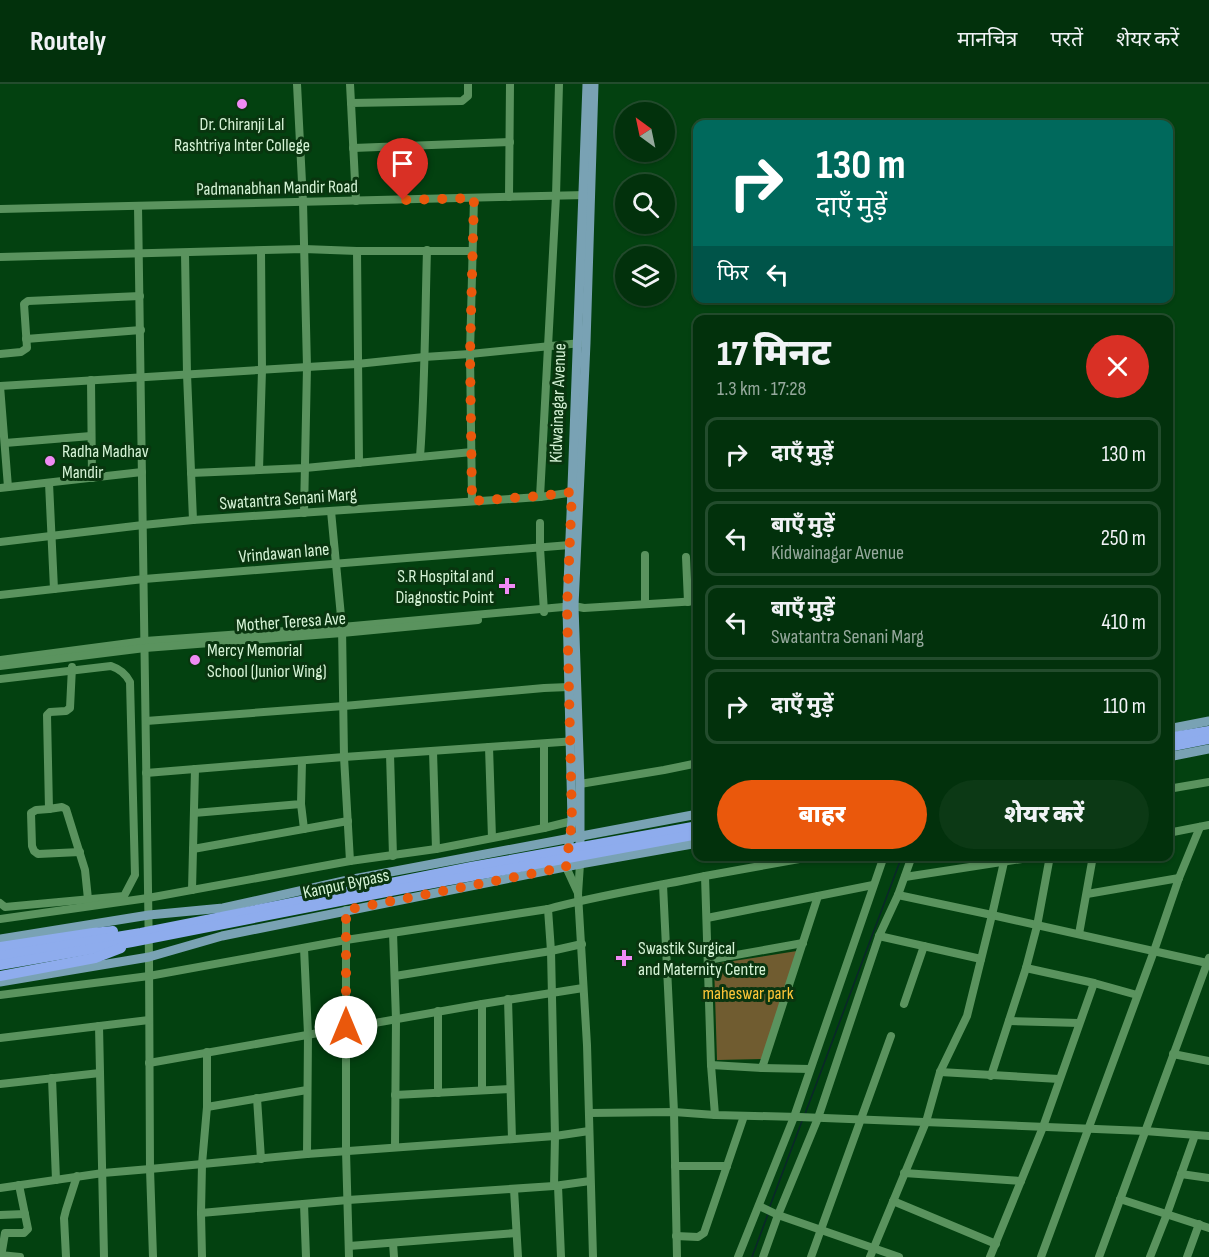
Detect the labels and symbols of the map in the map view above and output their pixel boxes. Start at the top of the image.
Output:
marker: Dr. Chiranji Lal Rashtriya Inter College [235,97,249,111]
north arrow [615,102,675,162]
place label: Dr. Chiranji Lal Rashtriya Inter College [174,114,310,156]
pin [377,138,428,200]
street label: Padmanabhan Mandir Road [196,176,358,200]
street label: Kidwainagar Avenue [545,343,571,463]
place label: Radha Madhav Mandir [62,441,149,483]
marker: Radha Madhav Mandir [43,454,57,468]
street label: Swatantra Senani Marg [219,484,357,514]
street label: Vrindawan lane [238,539,330,567]
place label: S.R Hospital and Diagnostic Point [395,566,495,608]
marker: S.R Hospital and Diagnostic Point [498,577,516,595]
street label: Mother Teresa Ave [235,608,347,636]
place label: Mercy Memorial School (Junior Wing) [207,640,327,682]
marker: Mercy Memorial School (Junior Wing) [188,653,202,667]
street label: Kanpur Bypass [301,865,391,903]
place label: Swastik Surgical and Maternity Centre [638,938,766,980]
marker: Swastik Surgical and Maternity Centre [615,949,633,967]
park label: maheswar park [702,983,794,1004]
position arrow [314,995,378,1059]

